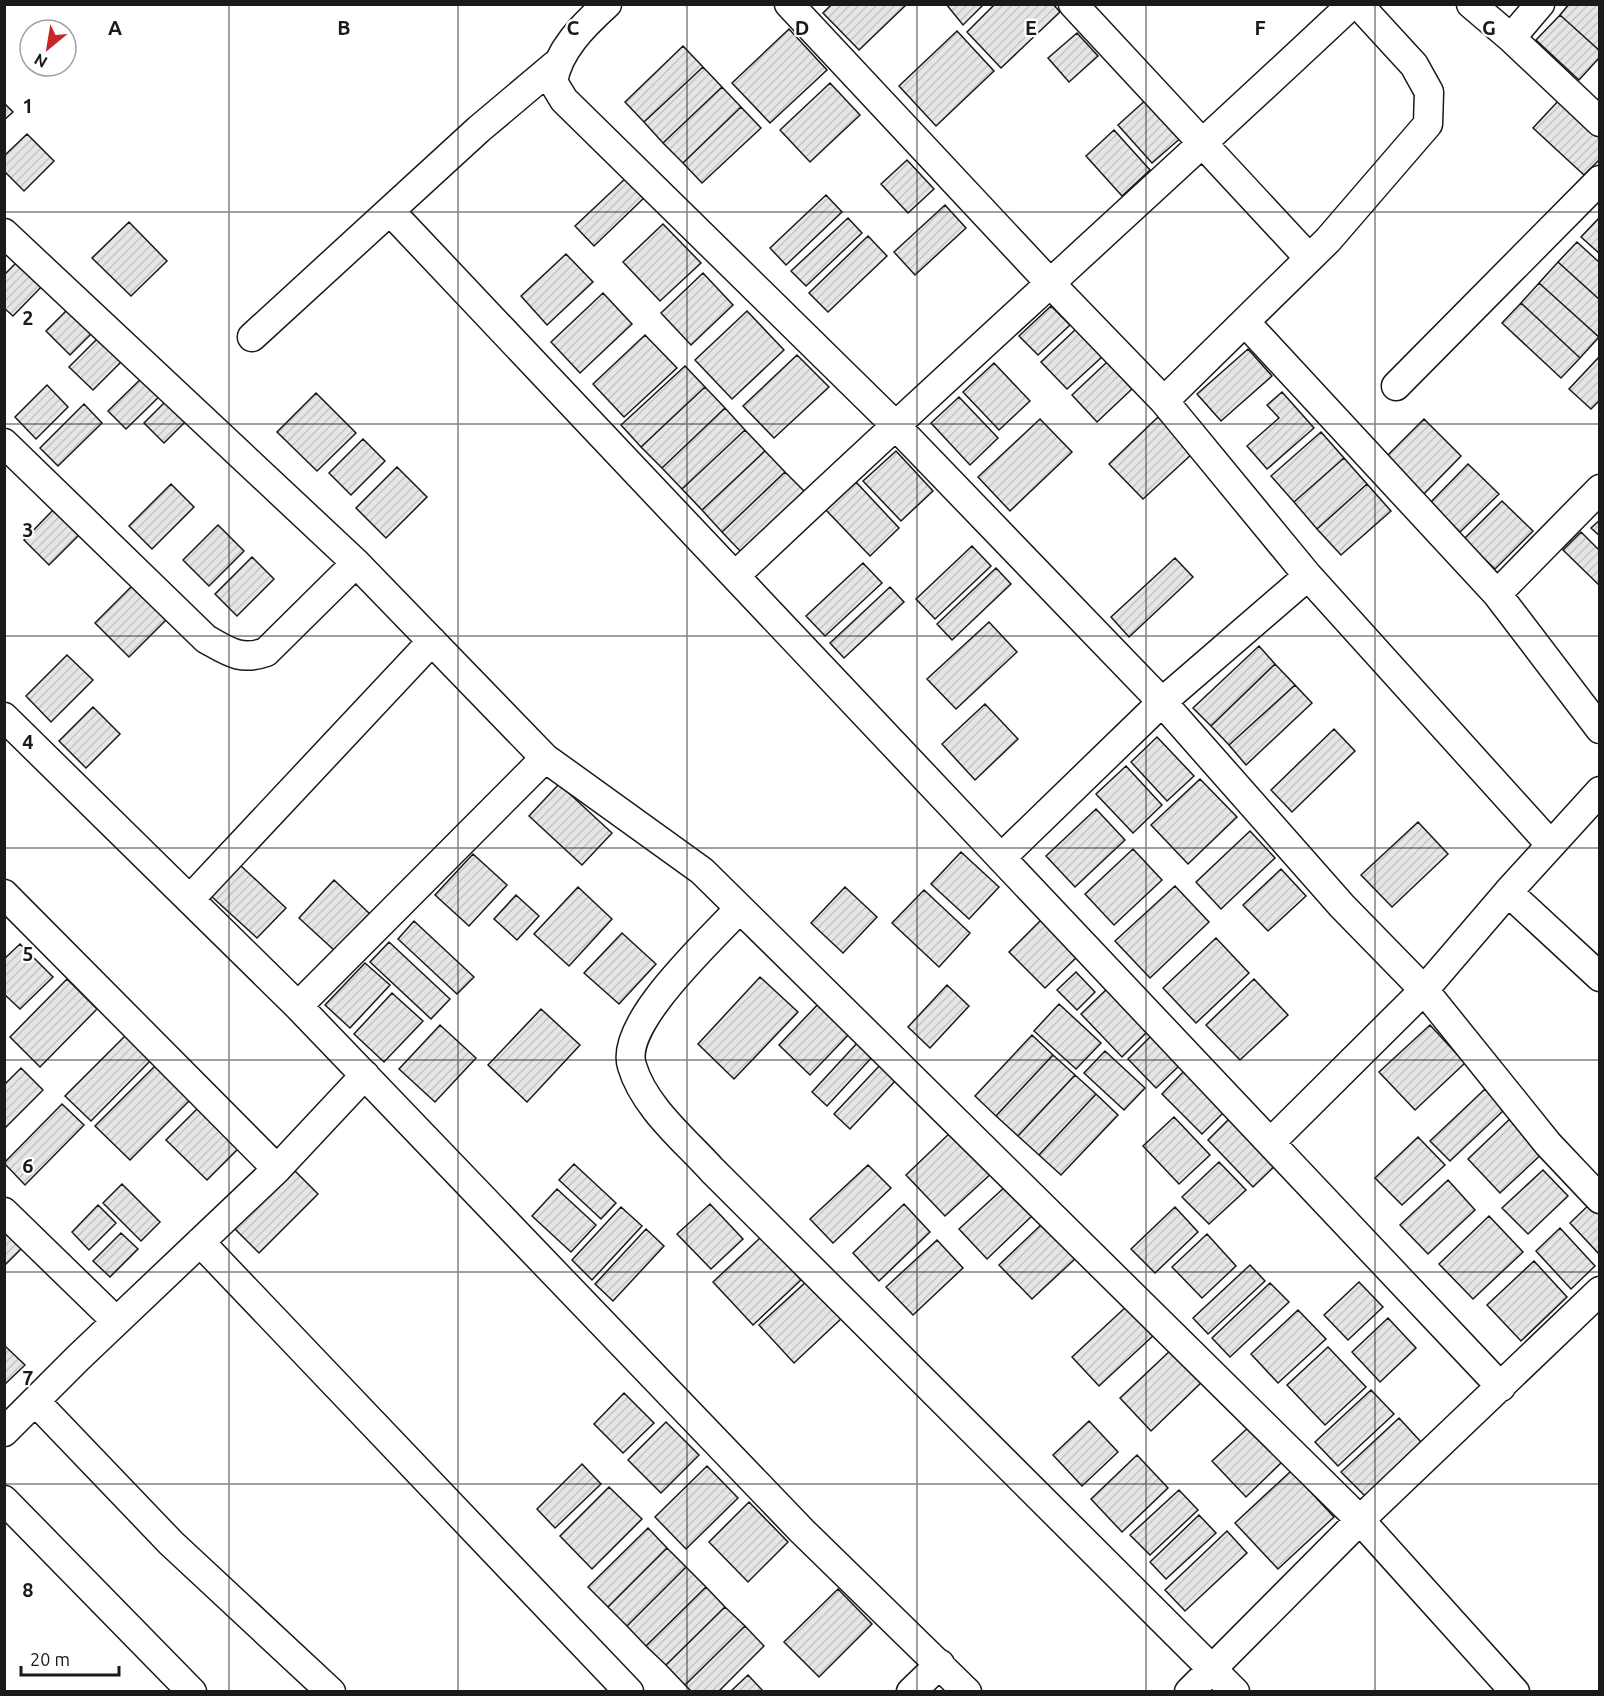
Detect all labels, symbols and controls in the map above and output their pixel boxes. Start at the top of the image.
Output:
text: A [108,16,122,39]
text: B [337,16,351,39]
text: C [567,16,580,39]
text: D [795,16,809,39]
text: E [1025,16,1037,39]
text: F [1254,16,1266,39]
text: G [1482,16,1496,39]
north arrow [18,18,78,78]
text: N [31,50,50,72]
text: 1 [22,94,34,117]
text: 2 [22,306,34,329]
text: 3 [22,518,34,541]
text: 4 [22,730,34,753]
text: 5 [22,942,34,965]
text: 6 [22,1154,34,1177]
text: 7 [22,1366,34,1389]
text: 8 [22,1578,34,1601]
scale bar [21,1639,118,1677]
text: 20 m [30,1649,70,1669]

